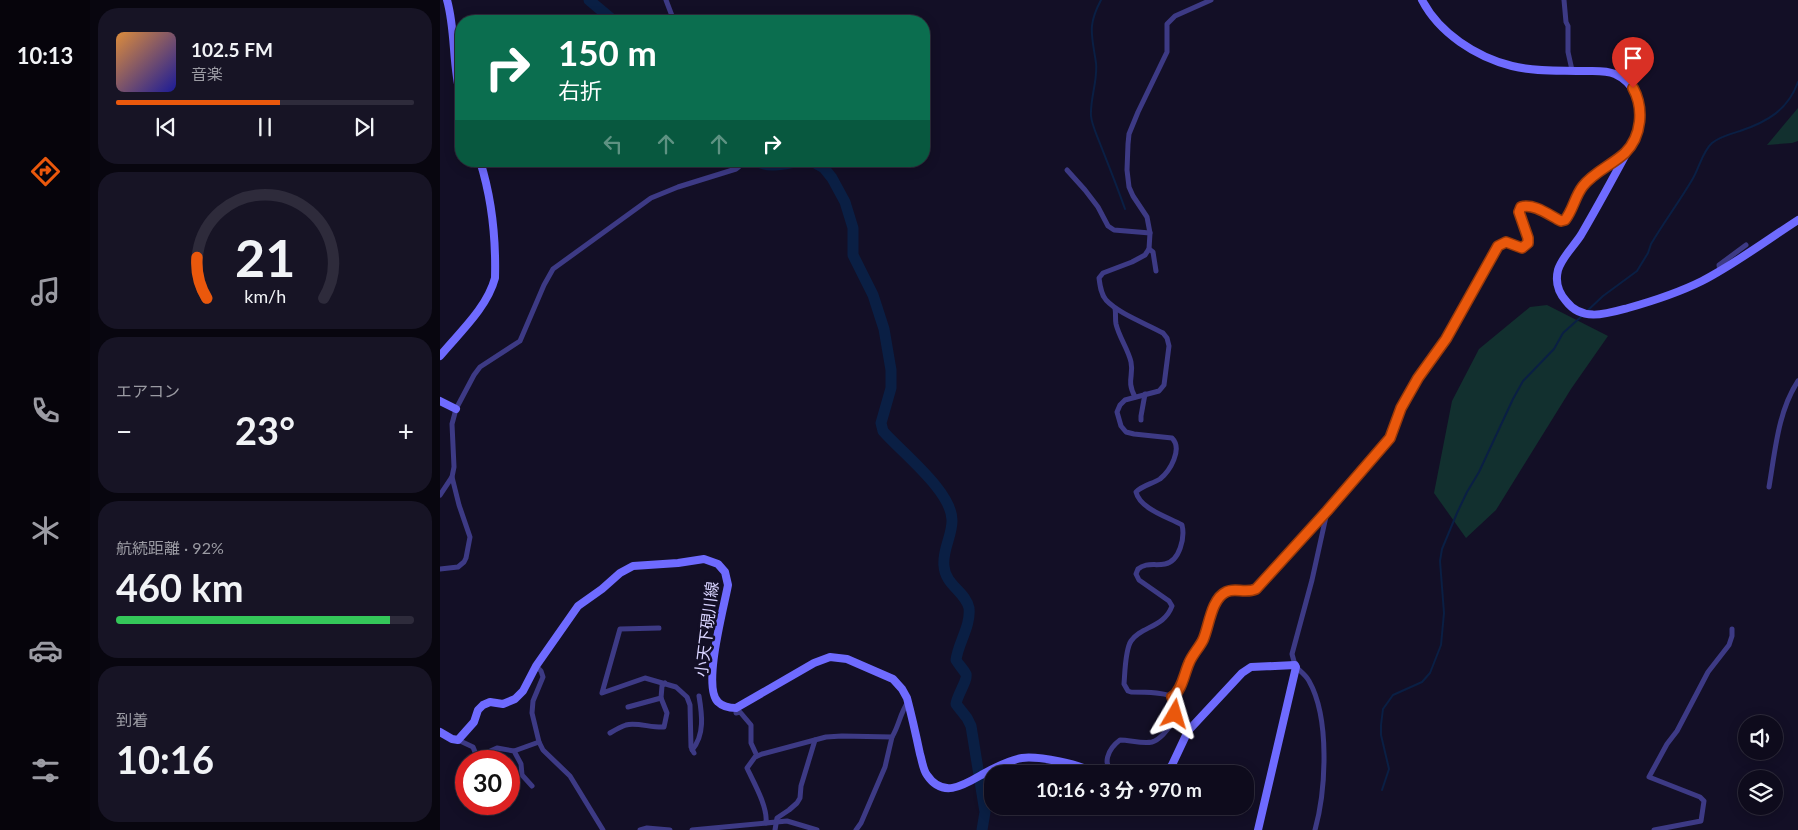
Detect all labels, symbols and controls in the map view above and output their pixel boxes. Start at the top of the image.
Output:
text: 150 m [558,31,657,73]
icon: right [475,35,540,100]
pin [1612,37,1654,88]
text: 102.5 FM [191,38,273,61]
text: 10:13 [17,42,73,69]
icon: arrive [1619,44,1647,72]
text: 音楽 [191,64,223,83]
text: 右折 [558,77,602,104]
icon: previous [152,113,180,141]
icon: pause [251,113,279,141]
icon: next [350,113,378,141]
icon: left [599,130,627,158]
icon: ahead [652,130,680,158]
icon: ahead [705,130,733,158]
icon: right [758,130,786,158]
icon: directions [28,154,63,189]
text: 21 [235,226,295,288]
icon: music [28,274,63,309]
text: km/h [244,285,286,307]
text: エアコン [116,381,180,400]
icon: phone [28,393,63,428]
text: 23° [235,407,295,453]
text: − [116,414,132,448]
text: + [398,414,414,448]
icon: climate [28,513,63,548]
text: 航続距離 · 92% [116,538,224,557]
text: 460 km [116,564,244,610]
street label: 小天下硯川線 [691,580,721,678]
icon: car [28,633,63,668]
position arrow [1148,687,1200,739]
text: 到着 [116,710,148,729]
map controls [1738,715,1783,815]
button: sound [1738,715,1783,760]
text: 10:16 [116,736,214,782]
speed limit sign: 30 [455,750,520,815]
icon: filters [28,753,63,788]
button: layers [1738,770,1783,815]
text: 10:16 · 3 分 · 970 m [1036,778,1202,801]

